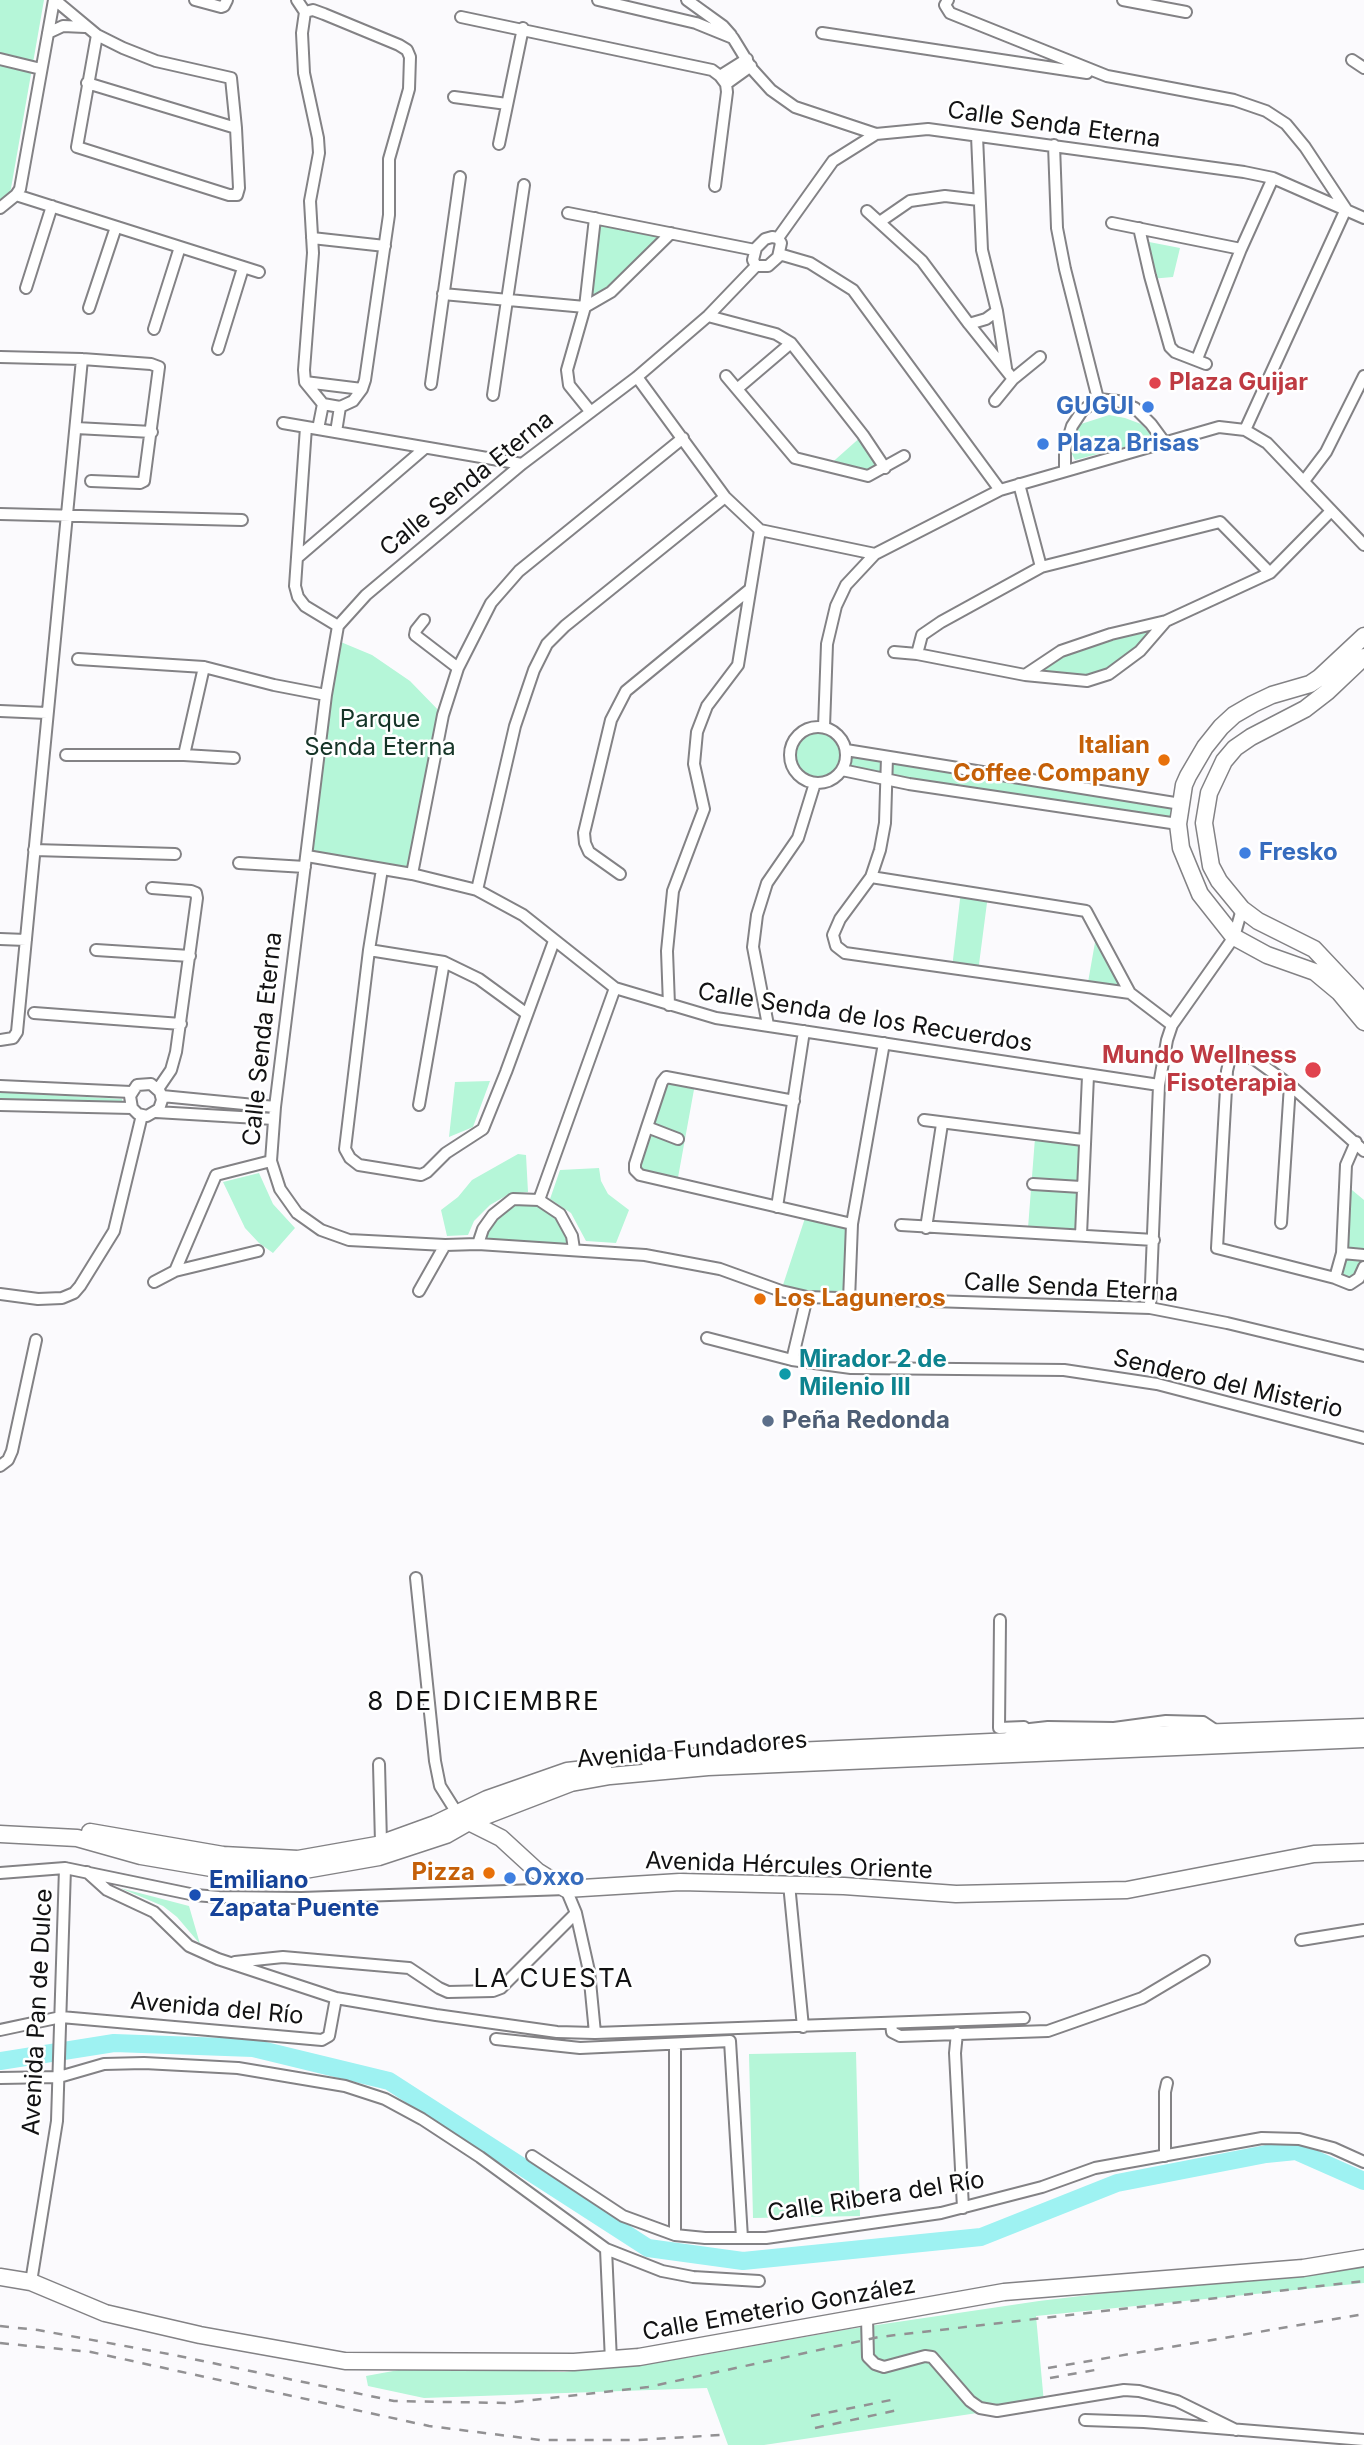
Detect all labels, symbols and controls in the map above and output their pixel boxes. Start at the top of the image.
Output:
street label: Calle Senda Eterna [946,96,1162,154]
place label: Plaza Guijar [1169,369,1308,397]
marker: Plaza Guijar [1147,375,1163,391]
place label: GUGUI [1056,393,1134,421]
marker: GUGUI [1140,399,1156,415]
street label: Calle Senda Eterna [374,405,560,563]
place label: Plaza Brisas [1057,430,1200,458]
marker: Plaza Brisas [1035,436,1051,452]
park label: Parque Senda Eterna [304,706,456,762]
place label: Italian Coffee Company [953,732,1150,788]
marker: Italian Coffee Company [1156,752,1172,768]
place label: Fresko [1259,839,1338,867]
marker: Fresko [1237,845,1253,861]
street label: Calle Senda Eterna [237,931,289,1147]
street label: Calle Senda de los Recuerdos [696,977,1034,1059]
place label: Mundo Wellness Fisoterapia [1102,1042,1297,1098]
marker: Mundo Wellness Fisoterapia [1303,1060,1323,1080]
street label: Calle Senda Eterna [963,1268,1179,1308]
place label: Los Laguneros [774,1285,946,1313]
marker: Los Laguneros [752,1291,768,1307]
street label: Sendero del Misterio [1110,1344,1346,1424]
place label: Mirador 2 de Milenio III [799,1346,947,1402]
marker: Mirador 2 de Milenio III [777,1366,793,1382]
place label: Peña Redonda [782,1407,950,1435]
marker: Peña Redonda [760,1413,776,1429]
district label: 8 DE DICIEMBRE [369,1686,599,1718]
street label: Avenida Fundadores [576,1726,808,1774]
street label: Avenida Hércules Oriente [645,1847,933,1885]
place label: Pizza [412,1859,475,1887]
place label: Oxxo [524,1864,585,1892]
marker: Pizza [481,1865,497,1881]
place label: Emiliano Zapata Puente [209,1867,379,1923]
marker: Oxxo [502,1870,518,1886]
marker: Emiliano Zapata Puente [187,1887,203,1903]
street label: Avenida Pan de Dulce [17,1888,59,2136]
district label: LA CUESTA [475,1963,633,1995]
street label: Avenida del Río [129,1987,305,2031]
street label: Calle Ribera del Río [765,2166,987,2228]
street label: Calle Emeterio González [640,2271,918,2347]

